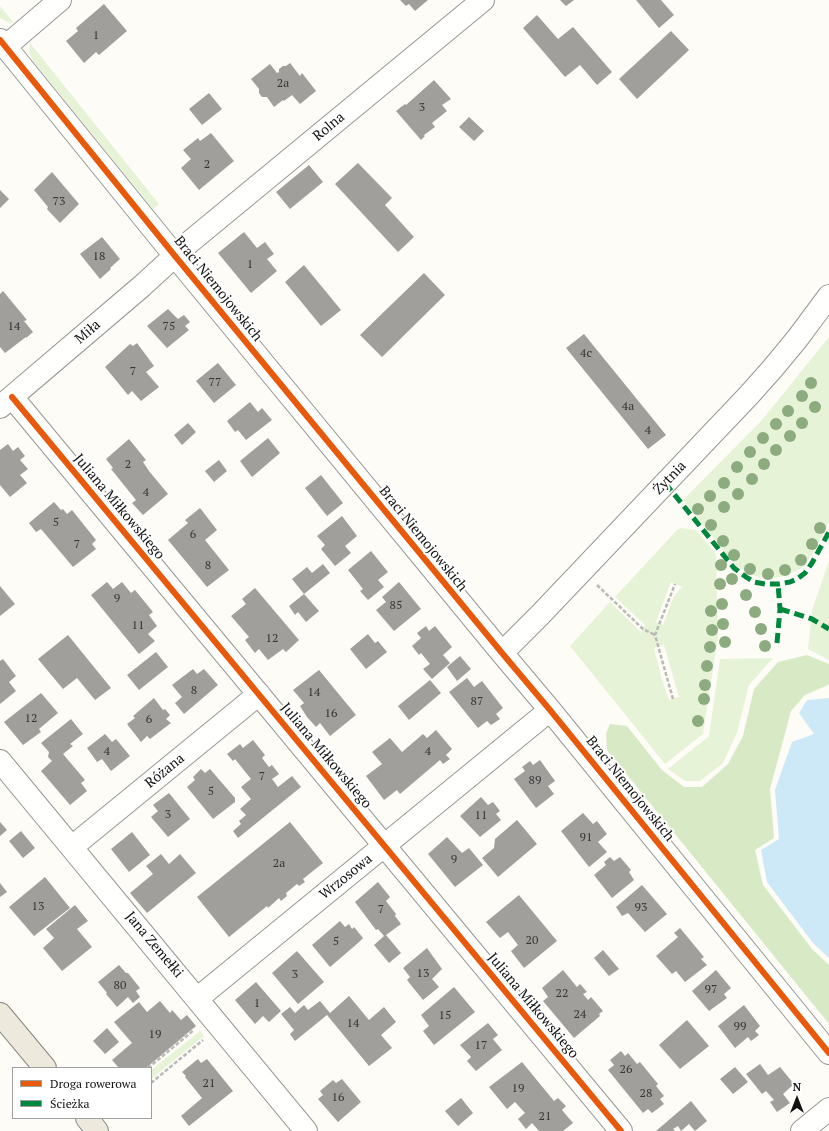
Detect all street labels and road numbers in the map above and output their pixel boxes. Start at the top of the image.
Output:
street label: Rolna [310,109,348,145]
street label: Braci Niemojowskich [170,233,266,345]
street label: Miła [72,316,104,348]
street label: Juliana Miłkowskiego [70,451,168,563]
street label: Żytnia [650,458,690,498]
street label: Braci Niemojowskich [375,483,471,595]
street label: Juliana Miłkowskiego [277,700,375,812]
street label: Braci Niemojowskich [582,733,678,845]
street label: Różana [142,750,188,792]
street label: Wrzosowa [316,851,376,903]
street label: Jana Zemełki [122,909,186,981]
street label: Juliana Miłkowskiego [484,950,582,1062]

